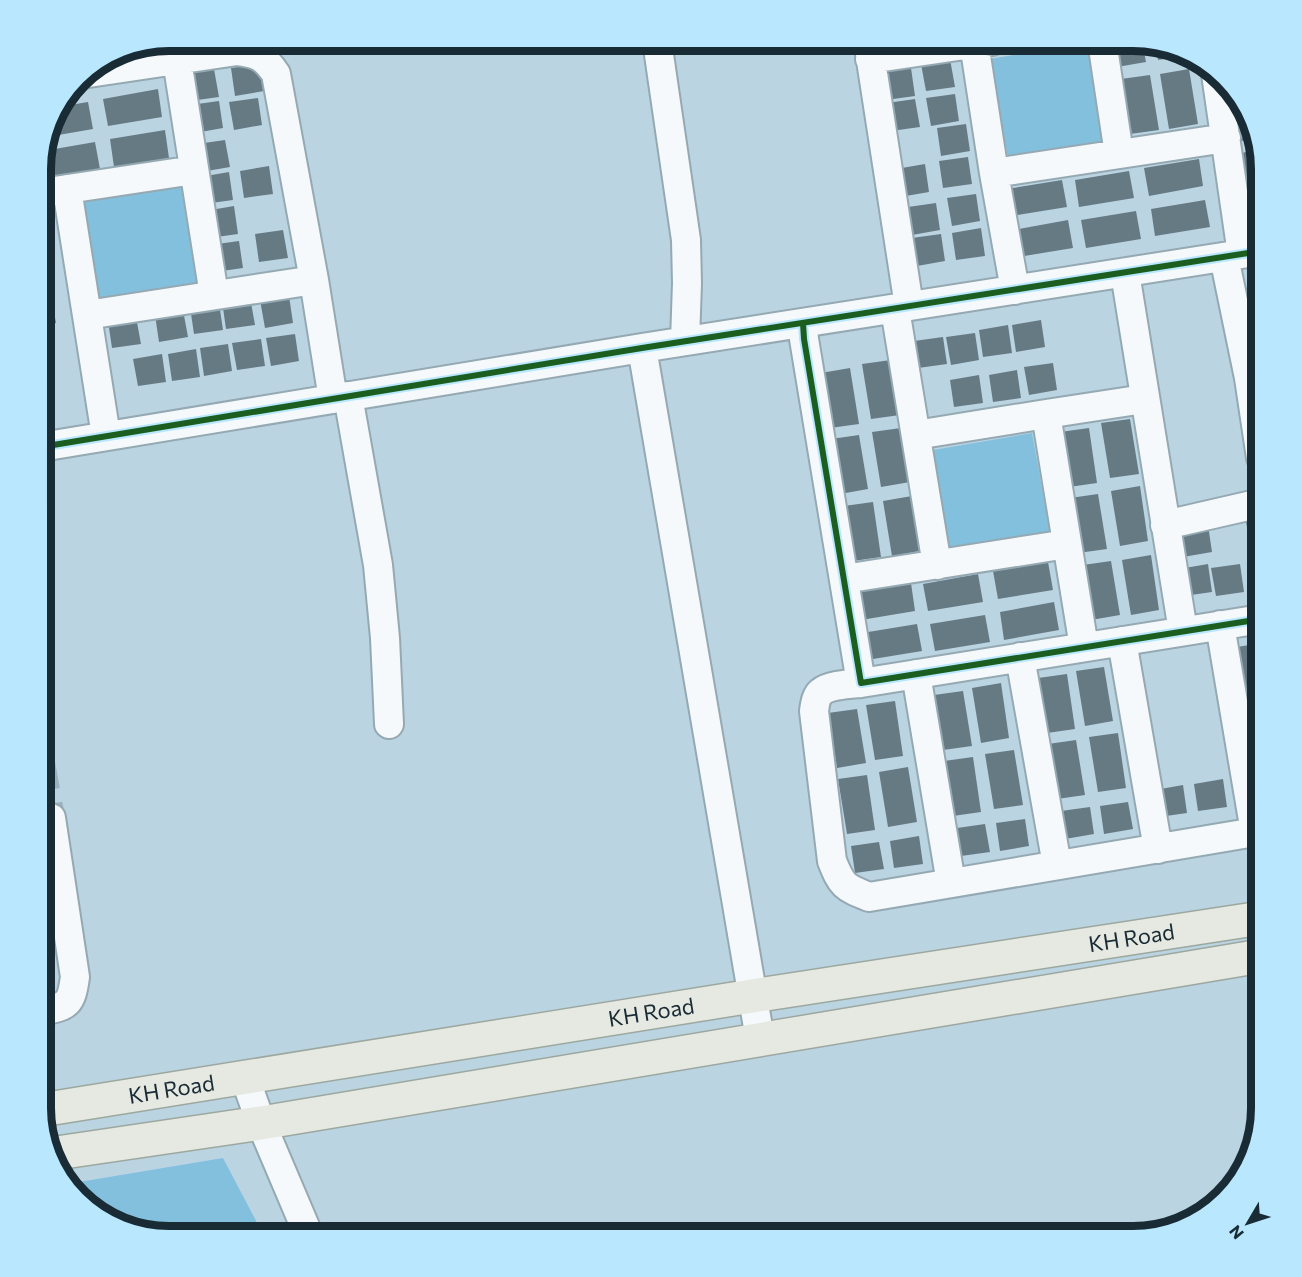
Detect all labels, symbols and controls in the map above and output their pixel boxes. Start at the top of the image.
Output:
street label: KH Road [1086,917,1176,957]
street label: KH Road [606,991,696,1032]
street label: KH Road [126,1068,216,1109]
north arrow [1218,1193,1278,1253]
text: N [1225,1222,1247,1243]

